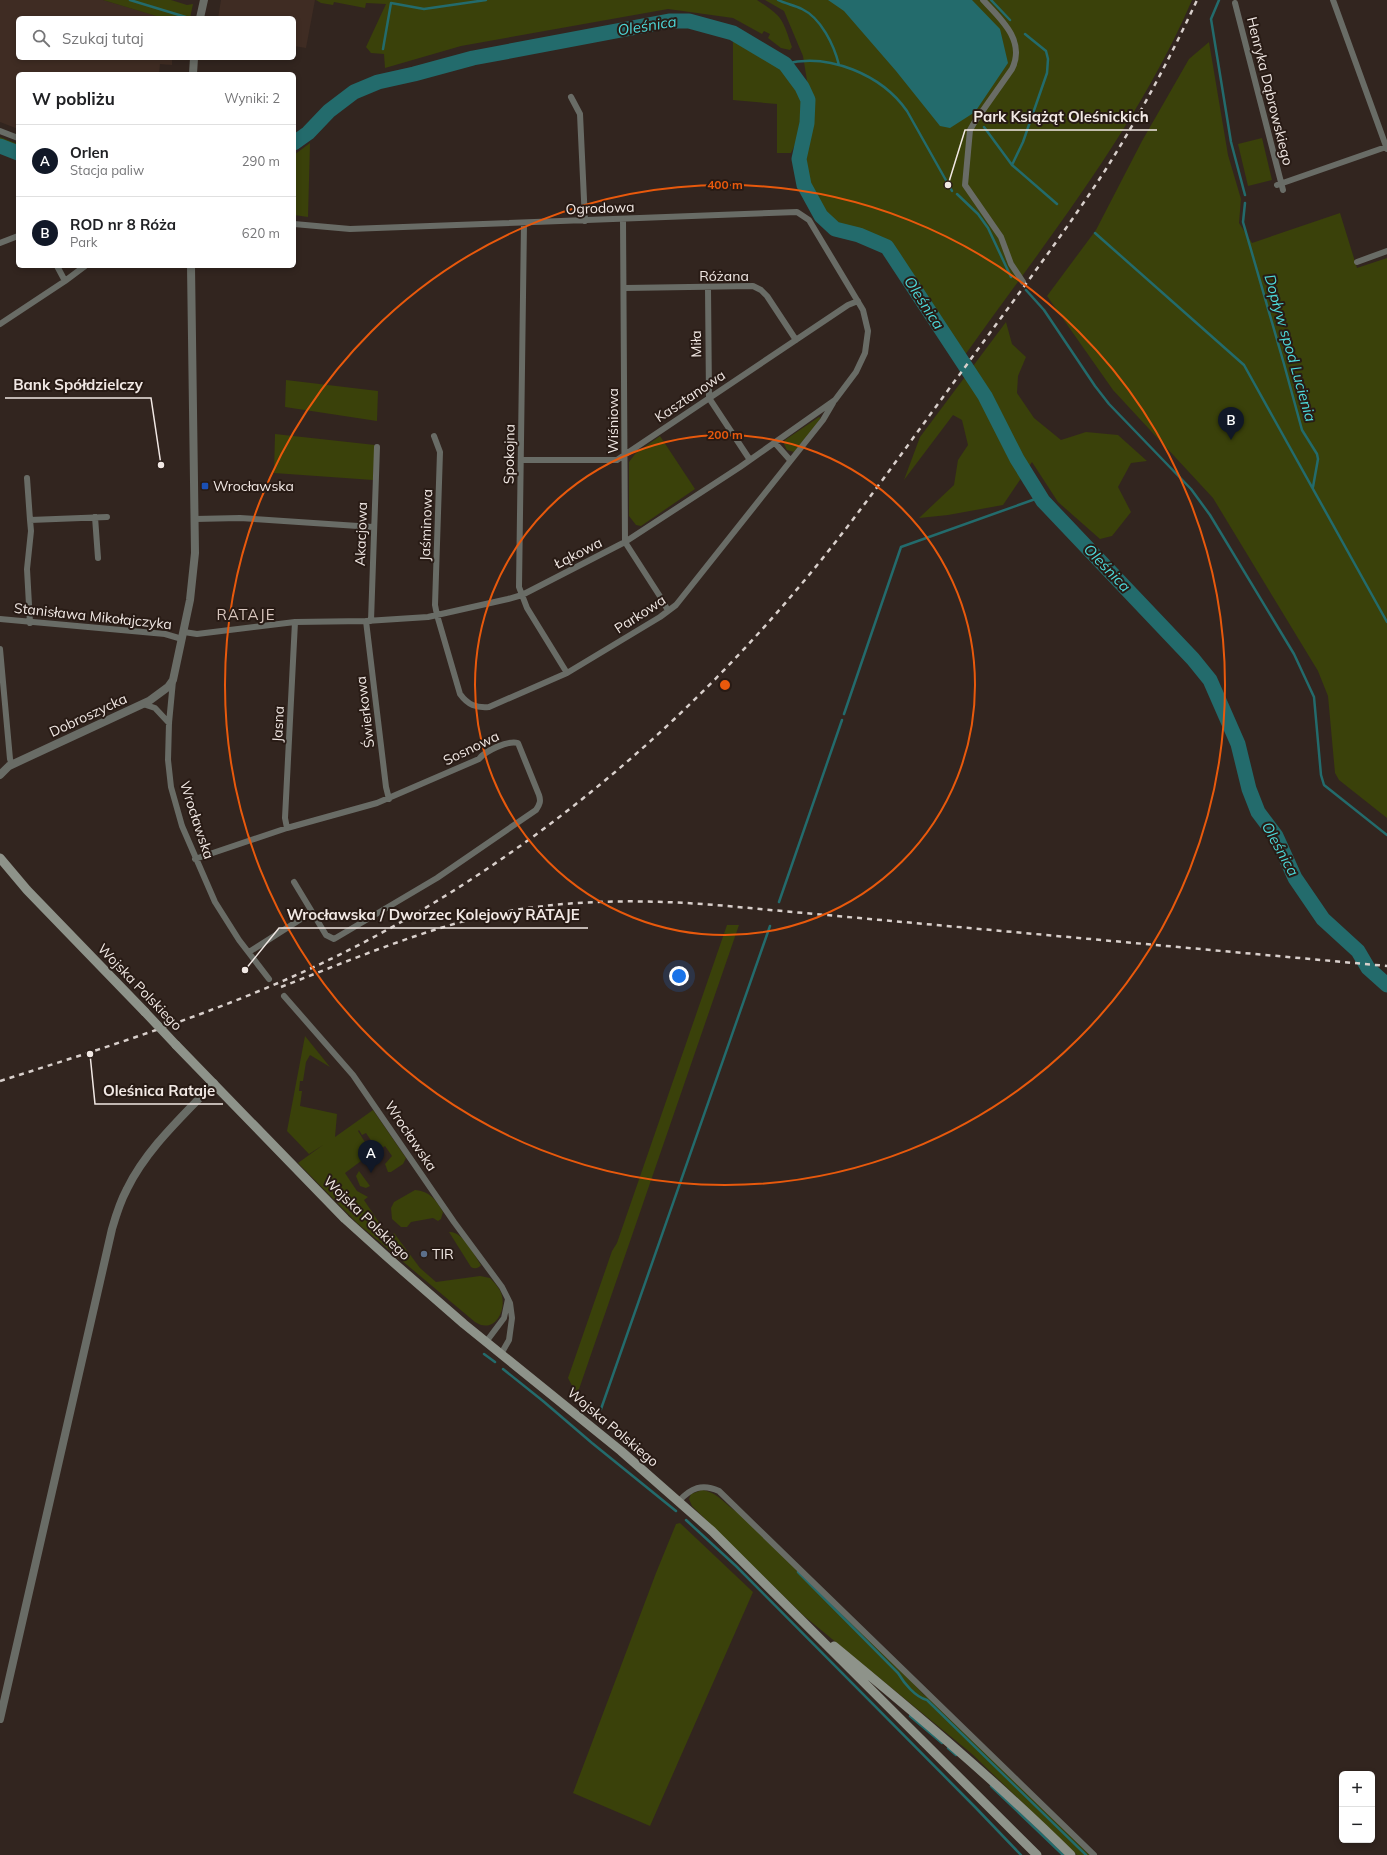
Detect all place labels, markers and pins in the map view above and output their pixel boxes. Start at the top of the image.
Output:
callout: Park Książąt Oleśnickich [965,103,1157,130]
callout: Bank Spółdzielczy [5,371,151,398]
pin: B [1218,407,1244,440]
place label: Wrocławska [213,477,294,495]
marker: Wrocławska [200,481,210,491]
centre of rings [718,678,732,692]
callout: Wrocławska / Dworzec Kolejowy RATAJE [279,901,588,928]
callout: Oleśnica Rataje [95,1077,223,1104]
pin: A [358,1140,384,1173]
place label: TIR [432,1245,454,1263]
marker: TIR [419,1249,429,1259]

